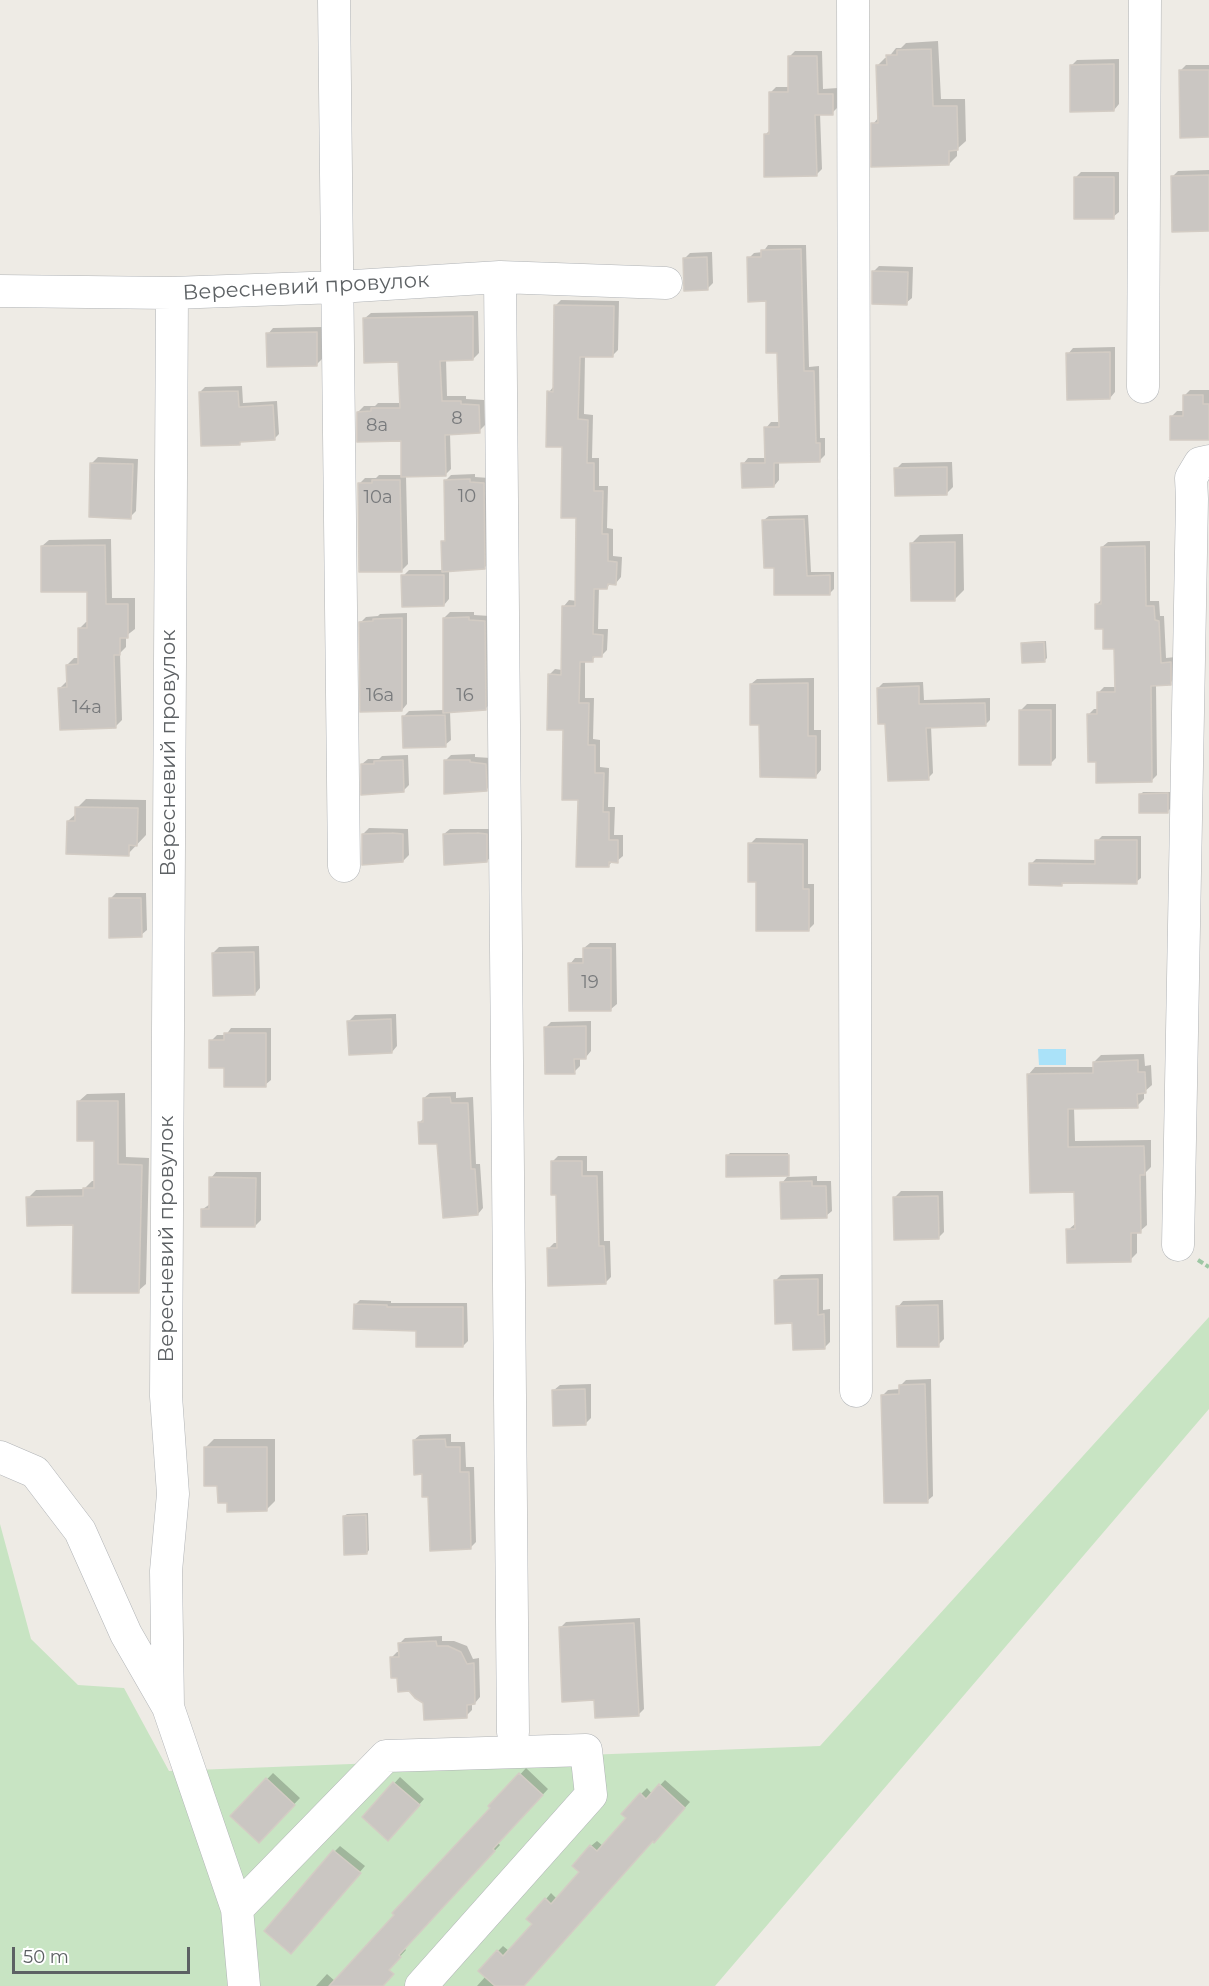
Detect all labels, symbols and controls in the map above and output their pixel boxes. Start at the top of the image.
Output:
street label: Вересневий провулок [182,268,430,306]
house number: 8 [451,408,463,430]
house number: 8а [366,415,388,437]
house number: 10 [458,486,476,508]
house number: 10а [364,487,392,509]
street label: Вересневий провулок [156,630,182,876]
house number: 16а [366,685,394,707]
house number: 16 [456,685,474,707]
house number: 14а [72,697,102,719]
house number: 19 [581,972,599,994]
street label: Вересневий провулок [154,1116,180,1362]
scale bar [15,1935,194,1973]
text: 50 m [23,1946,69,1968]

